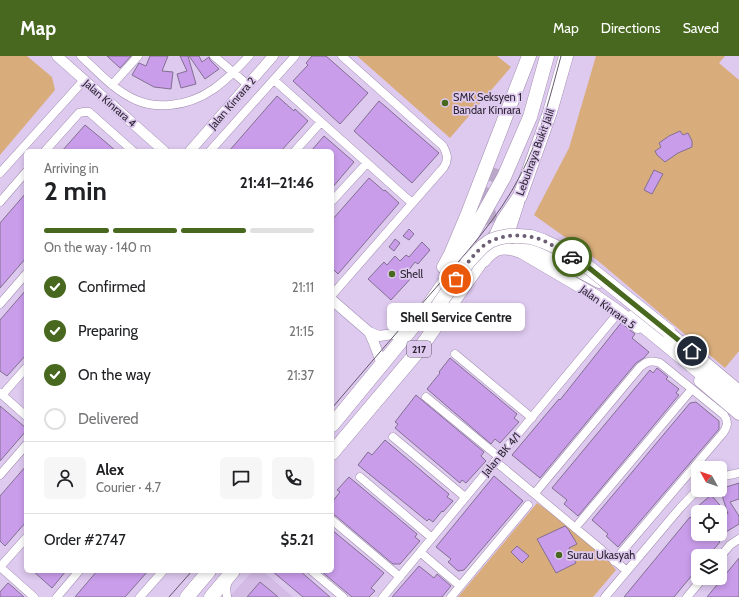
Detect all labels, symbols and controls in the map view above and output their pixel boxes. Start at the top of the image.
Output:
text: Map [20,17,56,40]
text: Map [553,19,579,37]
text: Directions [601,19,661,37]
text: Saved [683,19,719,37]
street label: Jalan Kinrara 2 [205,74,259,133]
street label: Jalan Kinrara 4 [80,76,140,130]
place label: SMK Seksyen 1 Bandar Kinrara [453,90,522,117]
marker: SMK Seksyen 1 Bandar Kinrara [440,98,450,108]
street label: Lebuhraya Bukit Jalil [513,106,557,198]
text: Arriving in [44,160,99,176]
text: 21:41–21:46 [240,174,314,192]
text: 2 min [44,175,107,207]
courier [552,237,592,277]
text: On the way · 140 m [44,239,151,255]
icon: car [561,246,583,268]
pin [439,262,473,296]
place label: Shell [400,267,424,281]
icon: bag [445,268,467,290]
marker: Shell [387,269,397,279]
icon: check [44,276,66,298]
text: Confirmed [78,278,146,296]
text: 21:11 [292,279,314,295]
street label: Jalan Kinrara 5 [577,282,639,332]
callout: Shell Service Centre [387,303,525,331]
text: Shell Service Centre [400,309,512,325]
icon: check [44,320,66,342]
text: Preparing [78,322,138,340]
text: 21:15 [289,323,314,339]
pin [675,334,709,368]
icon: home [681,340,703,362]
road number: 217 [407,341,431,357]
icon: check [44,364,66,386]
text: On the way [78,366,151,384]
text: 21:37 [287,367,314,383]
text: Delivered [78,410,139,428]
street label: Jalan BK 4/1 [478,429,523,480]
button: person [44,457,86,499]
button: chat [220,457,262,499]
button: phone [272,457,314,499]
text: Alex [96,461,124,479]
north arrow [691,461,727,497]
map controls [691,461,727,585]
text: Courier · 4.7 [96,479,161,495]
button: locate [691,505,727,541]
text: Order #2747 [44,531,126,549]
text: $5.21 [280,531,314,549]
place label: Surau Ukasyah [567,548,635,562]
button: layers [691,549,727,585]
marker: Surau Ukasyah [554,550,564,560]

